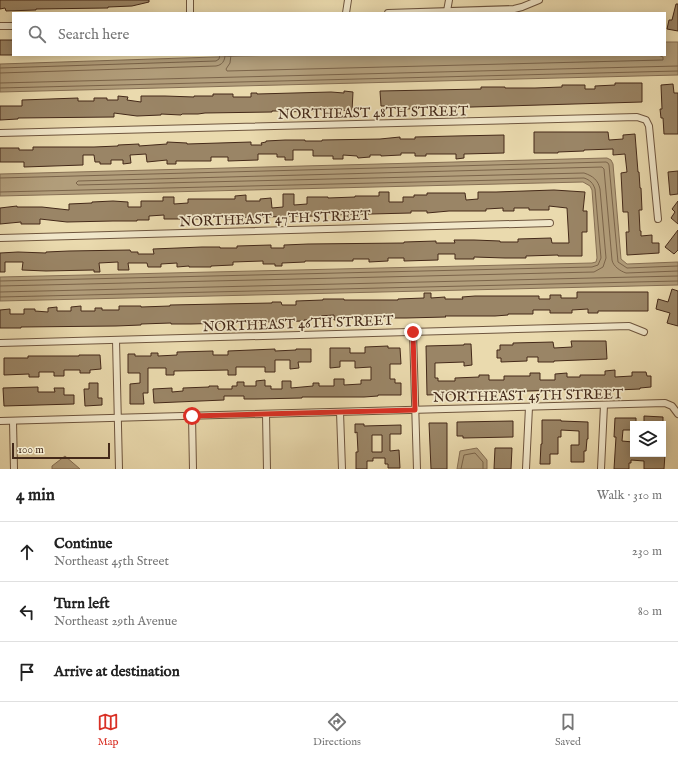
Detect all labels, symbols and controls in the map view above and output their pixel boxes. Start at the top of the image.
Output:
search box [12,12,666,56]
icon: search [26,23,48,45]
text: Search here [58,25,129,44]
street label: NORTHEAST 48TH STREET [277,102,469,124]
street label: NORTHEAST 47TH STREET [179,207,372,231]
street label: NORTHEAST 46TH STREET [202,312,395,336]
route end [404,323,422,341]
street label: NORTHEAST 45TH STREET [433,385,624,407]
route start [183,407,201,425]
map controls [630,421,666,457]
button: layers [630,421,666,457]
scale bar [12,441,110,460]
text: 100 m [18,443,44,457]
text: 4 min [16,485,55,506]
text: Walk · 310 m [597,487,662,504]
text: Continue [54,534,112,553]
icon: ahead [16,541,38,563]
text: 230 m [632,543,662,560]
text: Northeast 45th Street [54,553,169,570]
text: Turn left [54,594,110,613]
icon: left [16,601,38,623]
text: 80 m [638,603,662,620]
text: Northeast 29th Avenue [54,613,177,630]
icon: arrive [16,661,38,683]
text: Arrive at destination [54,662,180,681]
tab: Map [97,711,119,749]
tab: Directions [313,711,361,749]
tab: Saved [555,711,581,749]

